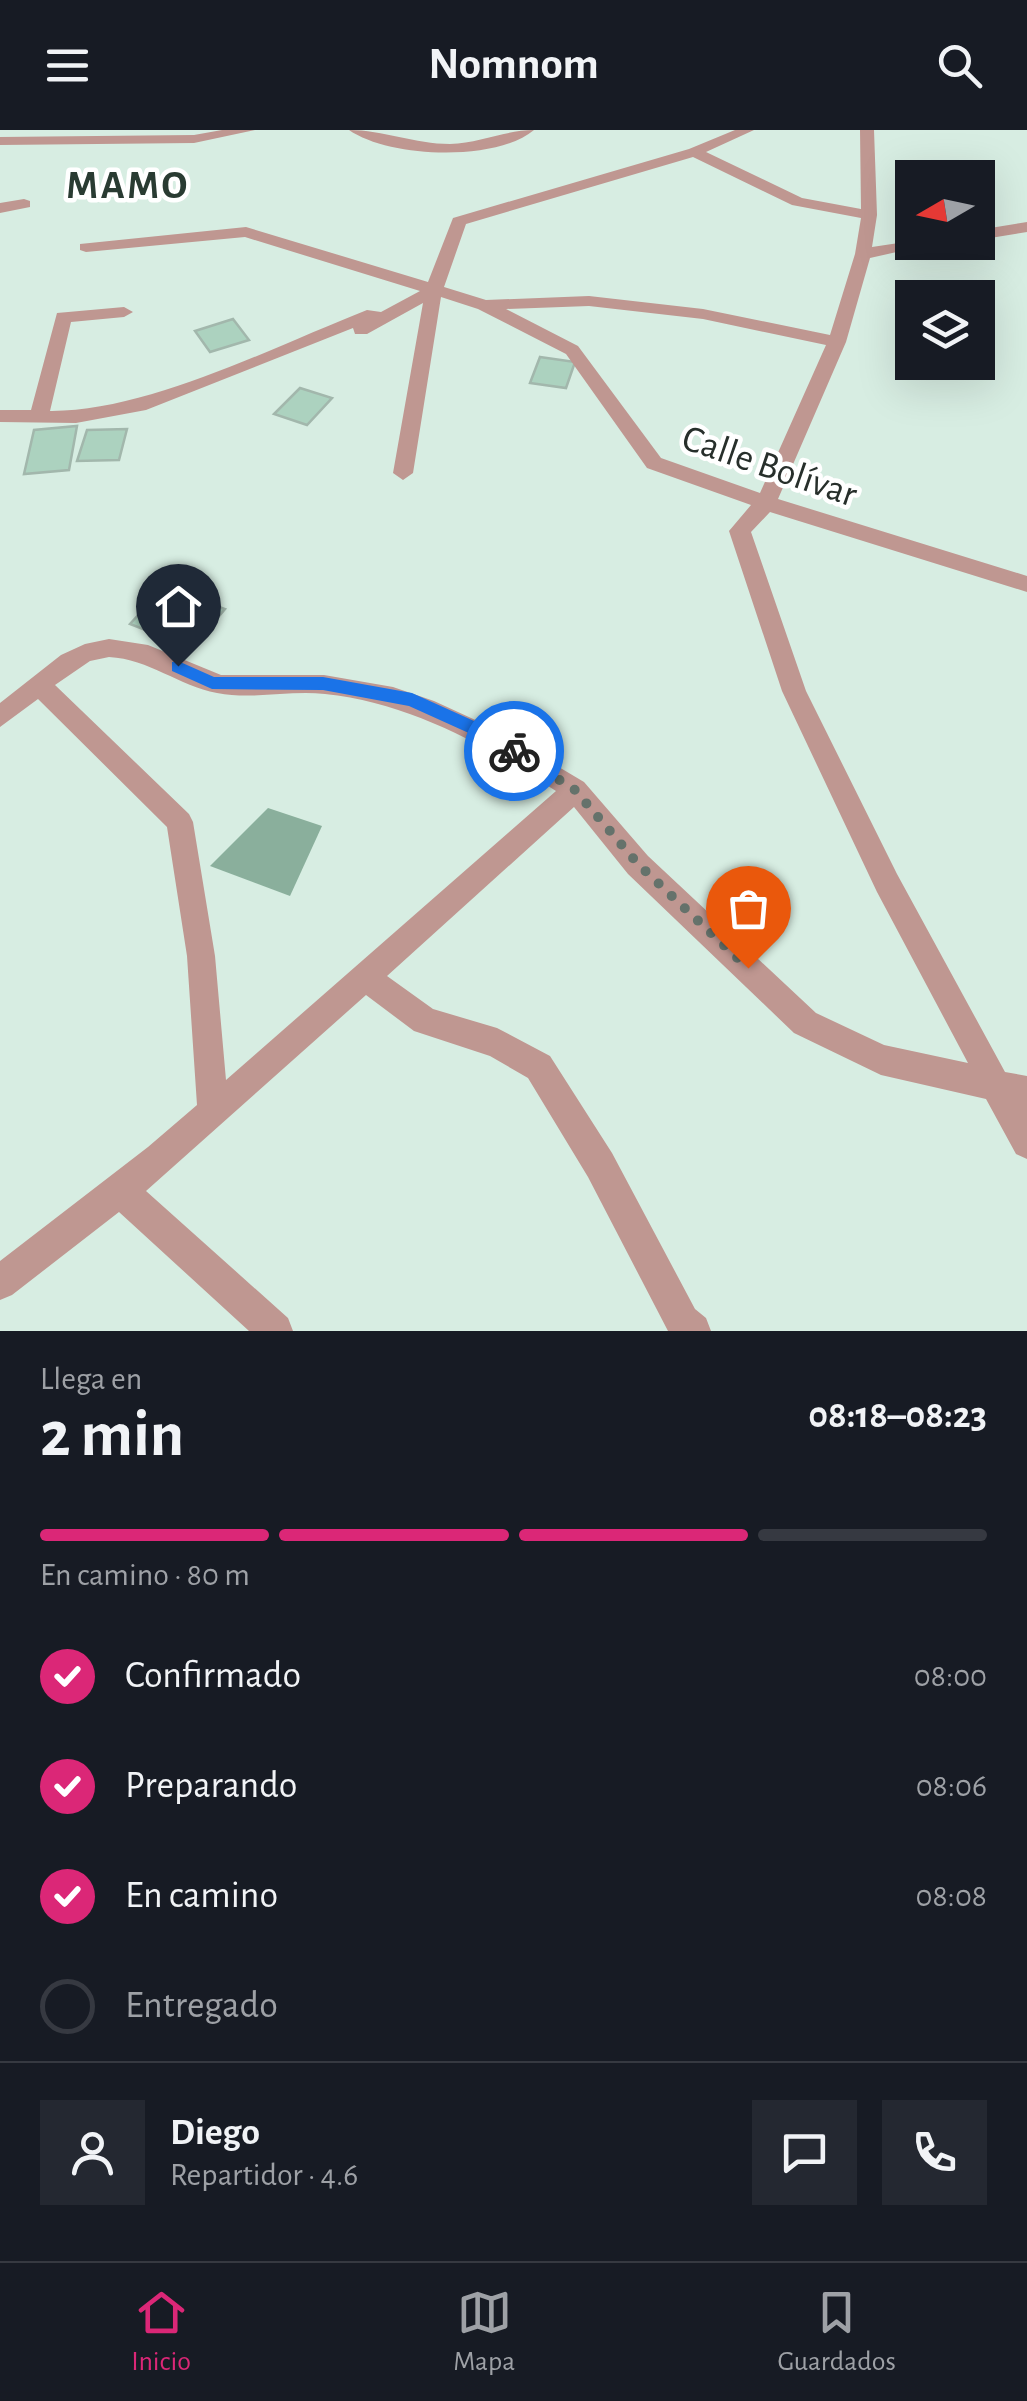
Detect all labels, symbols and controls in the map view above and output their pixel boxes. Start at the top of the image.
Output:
icon: menu [40,38,95,93]
icon: search [932,38,987,93]
text: Nomnom [428,42,599,87]
north arrow [895,160,995,260]
map controls [895,160,995,380]
district label: MAMO [66,166,190,206]
button: layers [895,280,995,380]
street label: Calle Bolívar [677,419,862,515]
pin [136,564,221,667]
icon: home [151,579,206,634]
courier [464,701,564,801]
icon: bike [487,724,542,779]
pin [706,866,791,969]
icon: bag [721,881,776,936]
text: Llega en [40,1363,142,1395]
text: 08:18–08:23 [808,1397,987,1435]
text: 2 min [40,1403,184,1468]
text: En camino · 80 m [40,1559,250,1591]
icon: check [40,1649,95,1704]
text: Confirmado [125,1657,301,1695]
text: 08:00 [914,1660,987,1692]
icon: check [40,1759,95,1814]
text: Preparando [125,1767,298,1805]
text: 08:06 [916,1770,987,1802]
icon: check [40,1869,95,1924]
text: En camino [125,1877,278,1915]
text: 08:08 [916,1880,987,1912]
text: Entregado [125,1987,278,2025]
button: person [40,2100,145,2205]
button: chat [752,2100,857,2205]
button: phone [882,2100,987,2205]
text: Diego [170,2114,260,2152]
text: Repartidor · 4.6 [170,2159,358,2191]
tab: Inicio [131,2285,191,2379]
tab: Mapa [453,2285,515,2379]
tab: Guardados [778,2285,896,2379]

